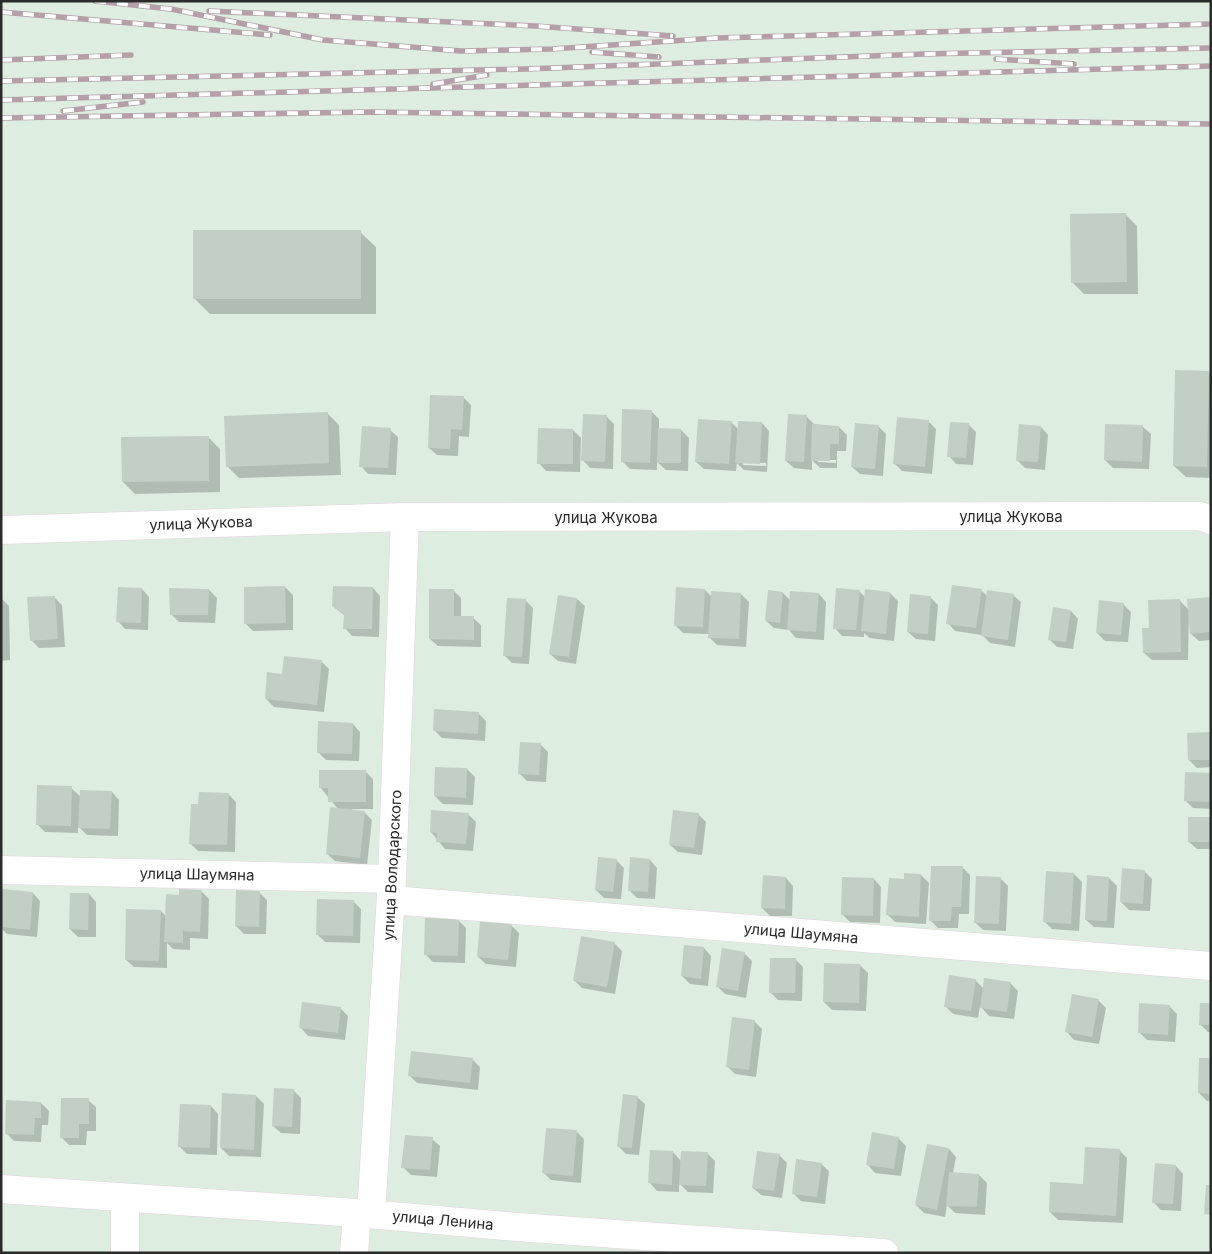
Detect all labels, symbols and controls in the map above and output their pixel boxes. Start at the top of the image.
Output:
street label: улица Жукова [959,507,1063,526]
street label: улица Жукова [554,508,658,527]
street label: улица Жукова [149,512,253,534]
street label: улица Володарского [379,789,405,941]
street label: улица Шаумяна [139,863,255,885]
street label: улица Шаумяна [743,919,859,947]
street label: улица Ленина [391,1206,495,1234]

